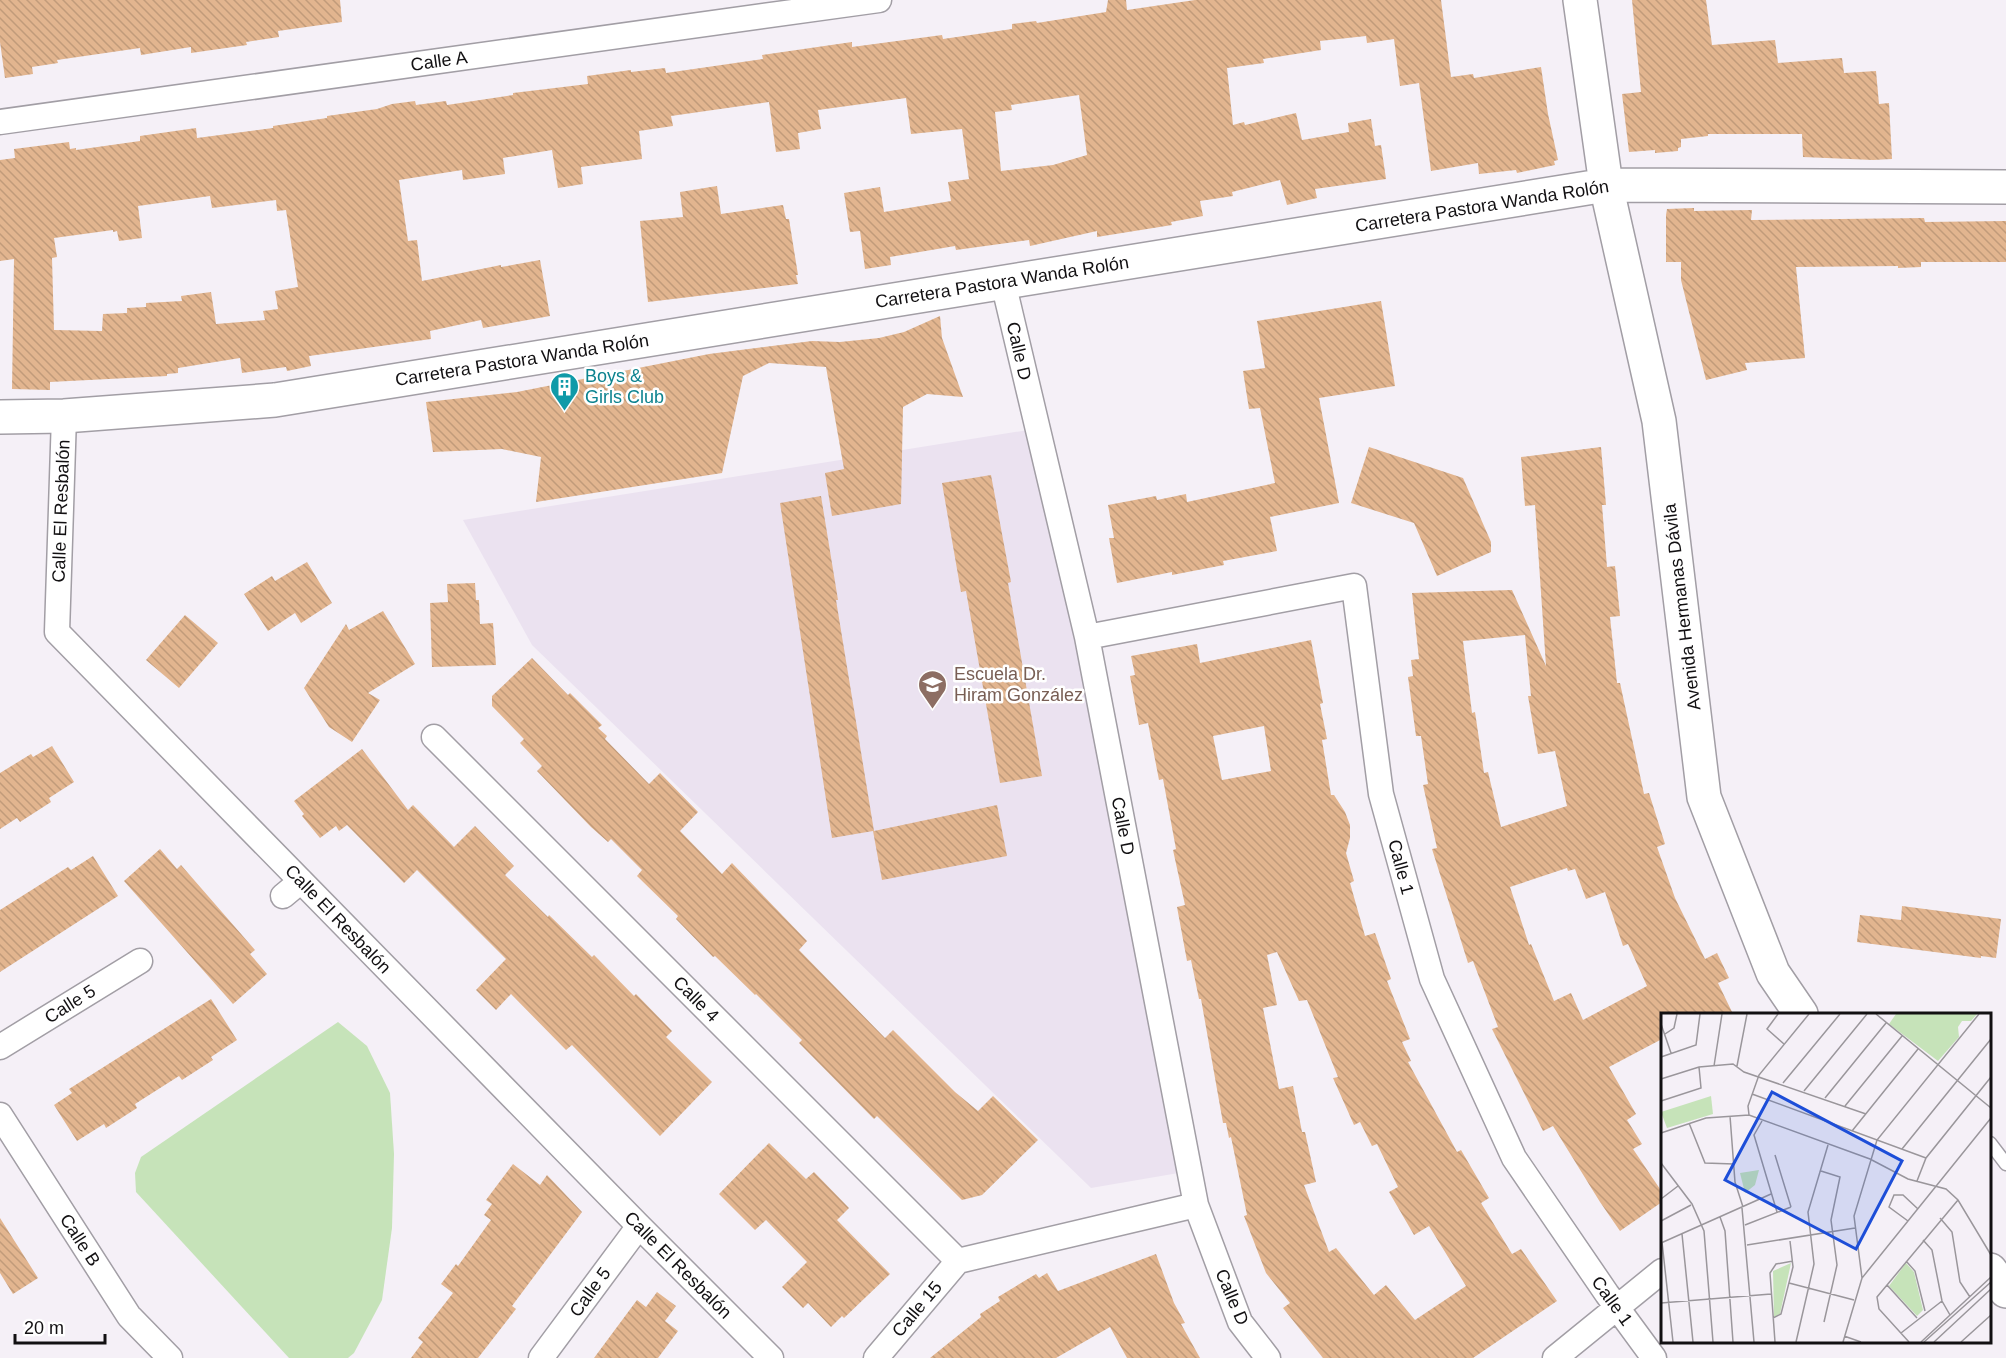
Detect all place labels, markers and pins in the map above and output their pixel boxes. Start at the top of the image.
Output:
place label: Boys & Girls Club [585,366,664,407]
building icon: Boys & Girls Club [548,370,580,412]
place label: Escuela Dr. Hiram González [954,664,1083,705]
school or university icon: Escuela Dr. Hiram González [917,668,949,710]

